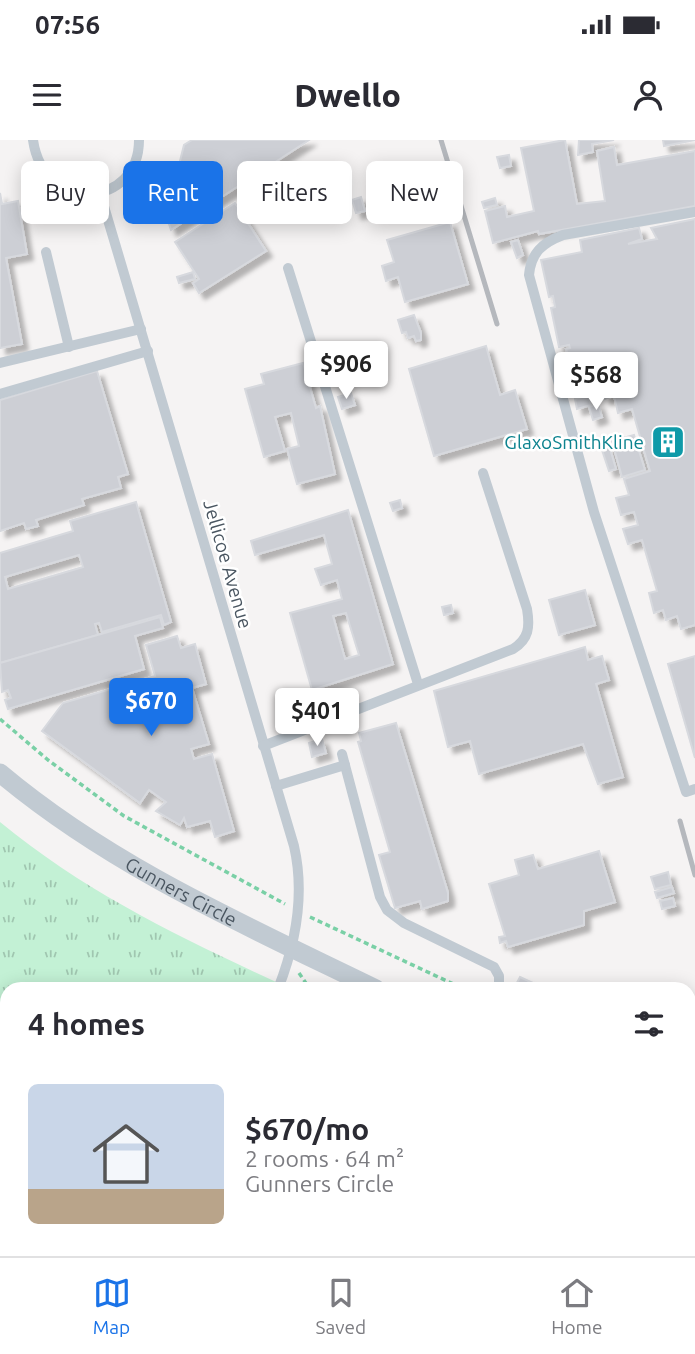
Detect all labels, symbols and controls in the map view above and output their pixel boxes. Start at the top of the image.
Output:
text: 07:56 [35,10,100,39]
icon: menu [28,76,66,114]
icon: person [629,76,667,114]
text: Dwello [294,77,401,113]
chip: Buy [21,161,109,224]
chip: Rent [123,161,223,224]
chip: Filters [237,161,352,224]
chip: New [366,161,463,224]
pin: $906 [305,342,387,401]
text: $906 [320,351,372,376]
pin: $568 [555,352,637,412]
text: $568 [570,362,622,387]
building icon: GlaxoSmithKline [649,423,687,461]
place label: GlaxoSmithKline [504,431,644,453]
street label: Jellicoe Avenue [199,497,257,631]
pin: $670 [110,678,192,738]
text: $670 [125,688,177,713]
pin: $401 [276,688,358,748]
text: $401 [291,698,343,723]
street label: Gunners Circle [122,852,241,930]
icon: filters [630,1005,668,1043]
text: 4 homes [28,1007,145,1041]
icon: home [84,1112,168,1196]
text: $670/mo [245,1112,369,1146]
text: 2 rooms · 64 m² [245,1146,404,1171]
text: Gunners Circle [245,1171,394,1196]
tab: Map [93,1274,131,1338]
tab: Saved [316,1274,366,1338]
tab: Home [551,1274,602,1338]

